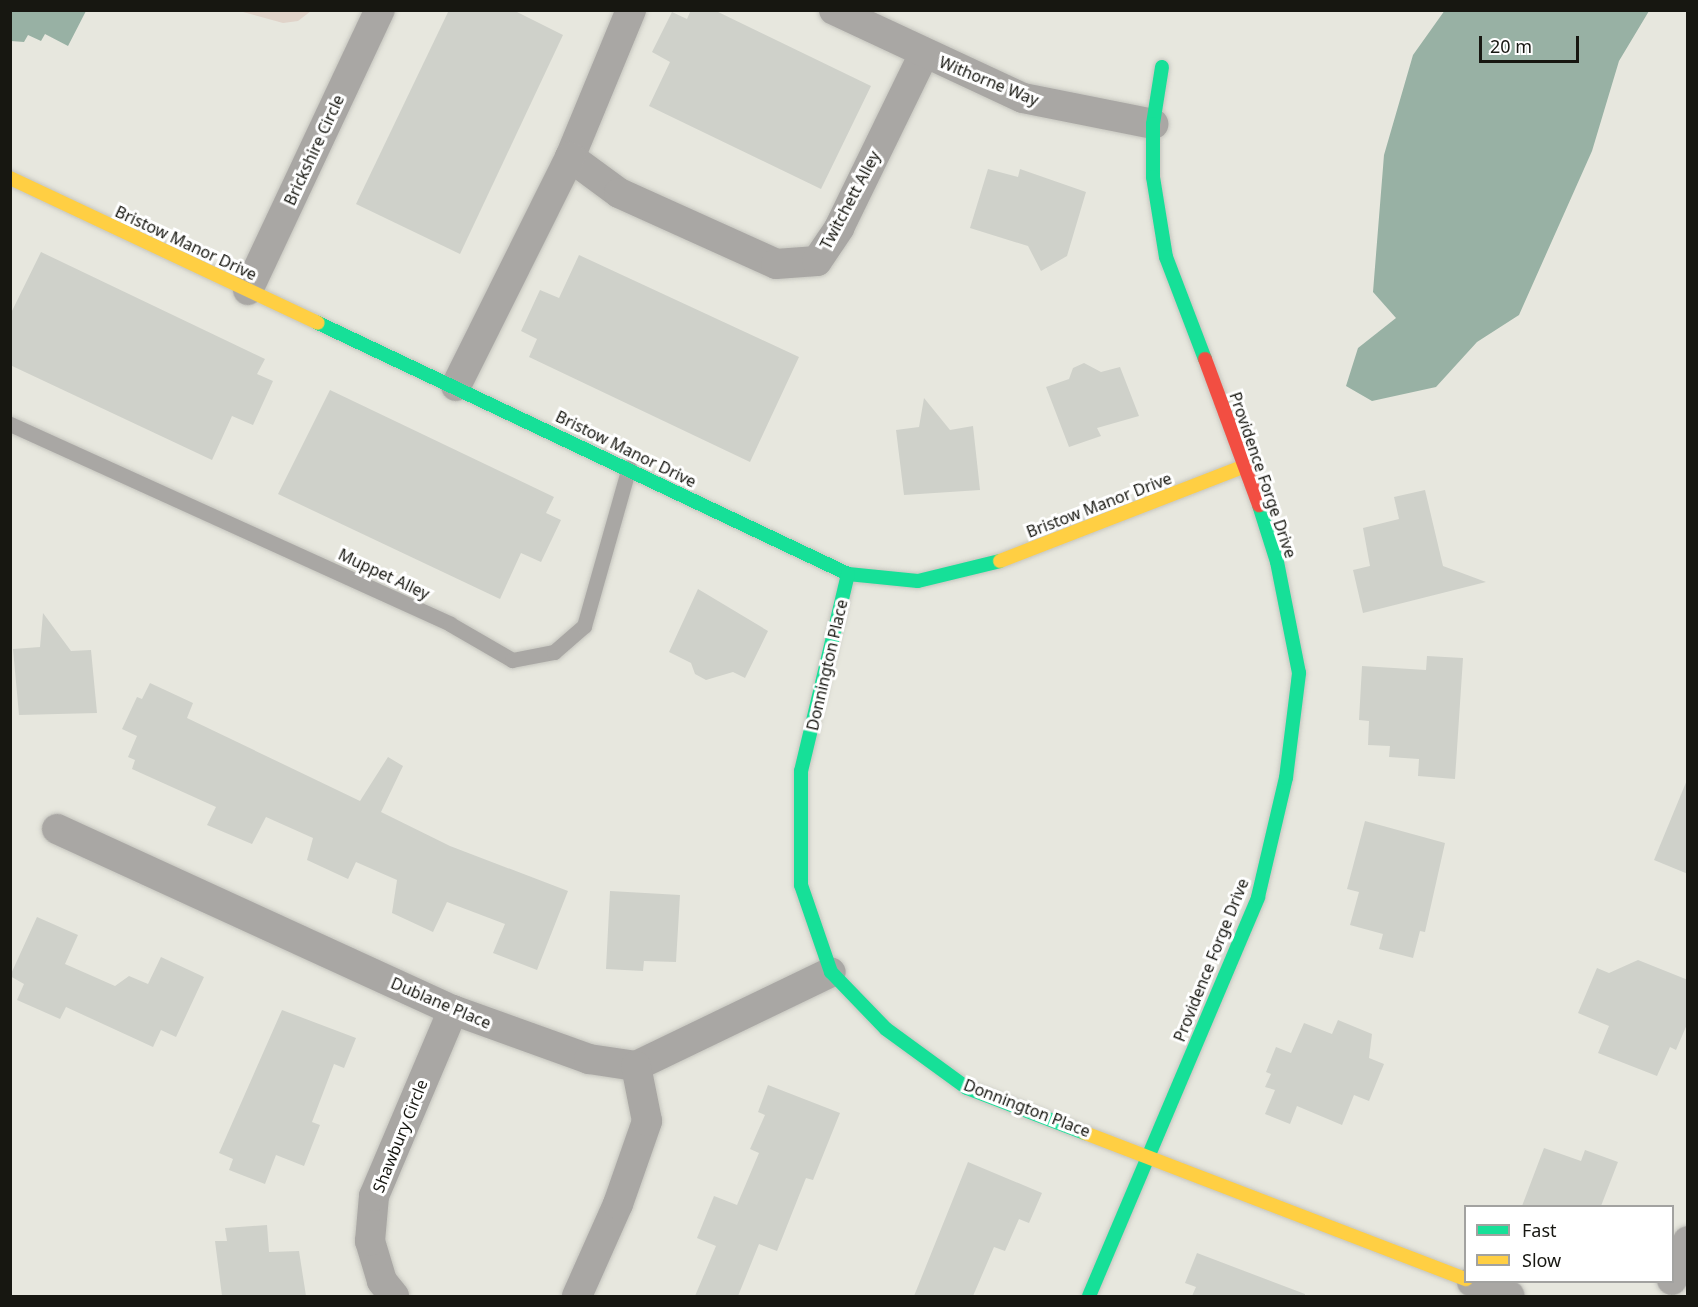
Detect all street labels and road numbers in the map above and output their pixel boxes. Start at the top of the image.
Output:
street label: Withorne Way [936,52,1042,110]
street label: Brickshire Circle [280,92,348,208]
street label: Twitchett Alley [816,148,884,252]
street label: Bristow Manor Drive [112,202,260,284]
street label: Providence Forge Drive [1226,390,1300,560]
street label: Bristow Manor Drive [553,407,699,491]
street label: Bristow Manor Drive [1024,468,1174,542]
street label: Muppet Alley [335,545,433,603]
street label: Donnington Place [803,598,851,732]
street label: Providence Forge Drive [1169,876,1253,1044]
street label: Dublane Place [388,973,494,1033]
street label: Donnington Place [961,1075,1093,1141]
street label: Shawbury Circle [369,1077,431,1195]

